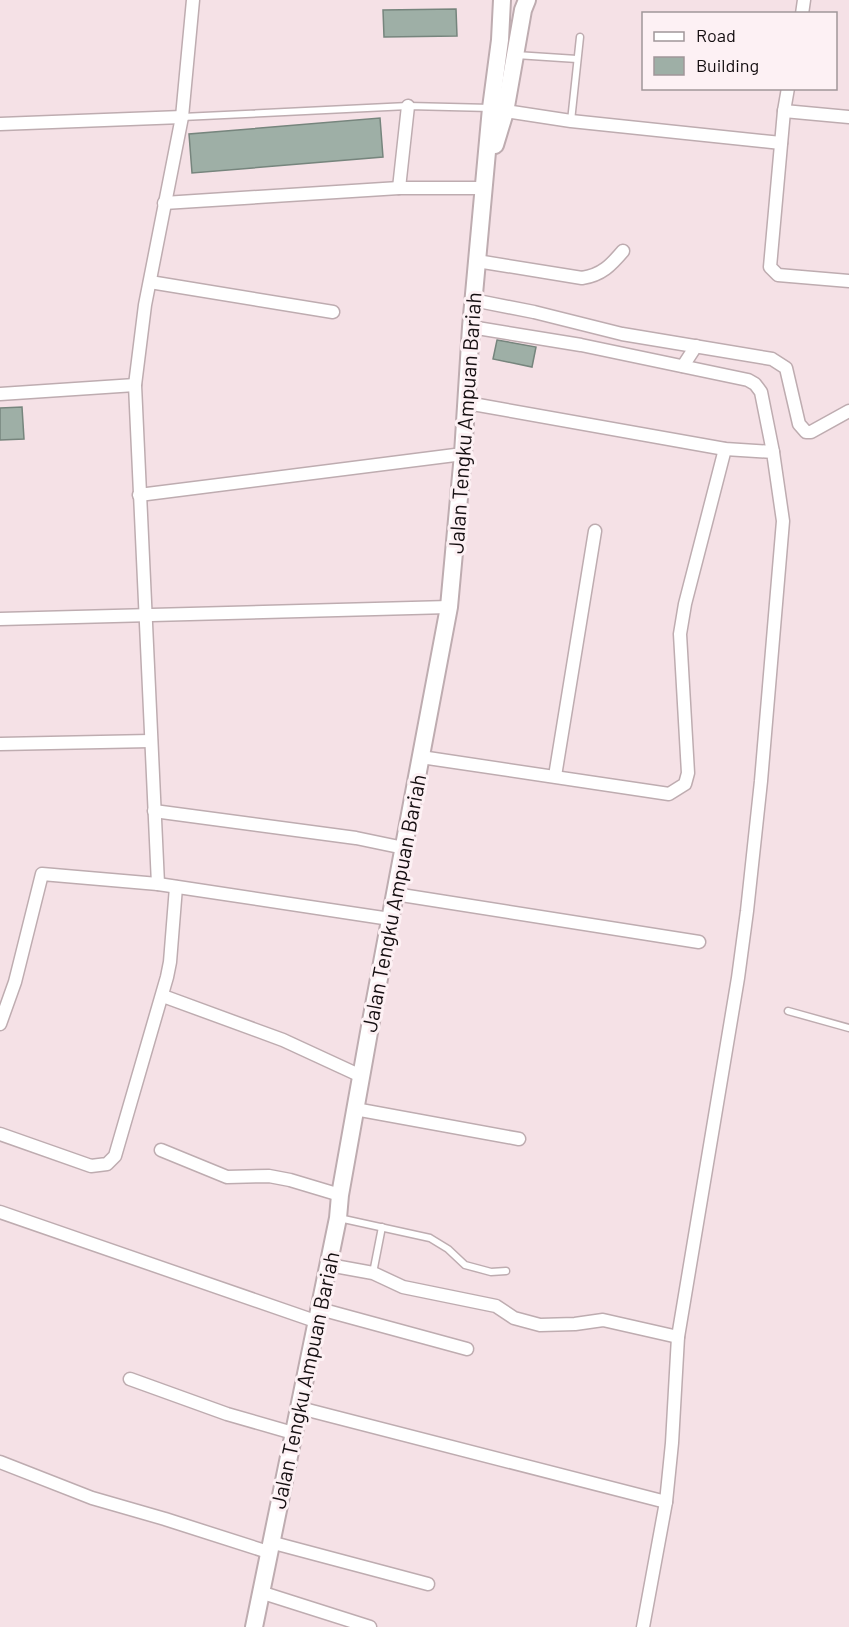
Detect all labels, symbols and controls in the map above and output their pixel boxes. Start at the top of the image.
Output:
legend [642,12,837,90]
text: Road [696,24,736,46]
text: Building [696,54,759,76]
street label: Jalan Tengku Ampuan Bariah [442,291,486,555]
street label: Jalan Tengku Ampuan Bariah [356,772,430,1034]
street label: Jalan Tengku Ampuan Bariah [265,1249,343,1511]

